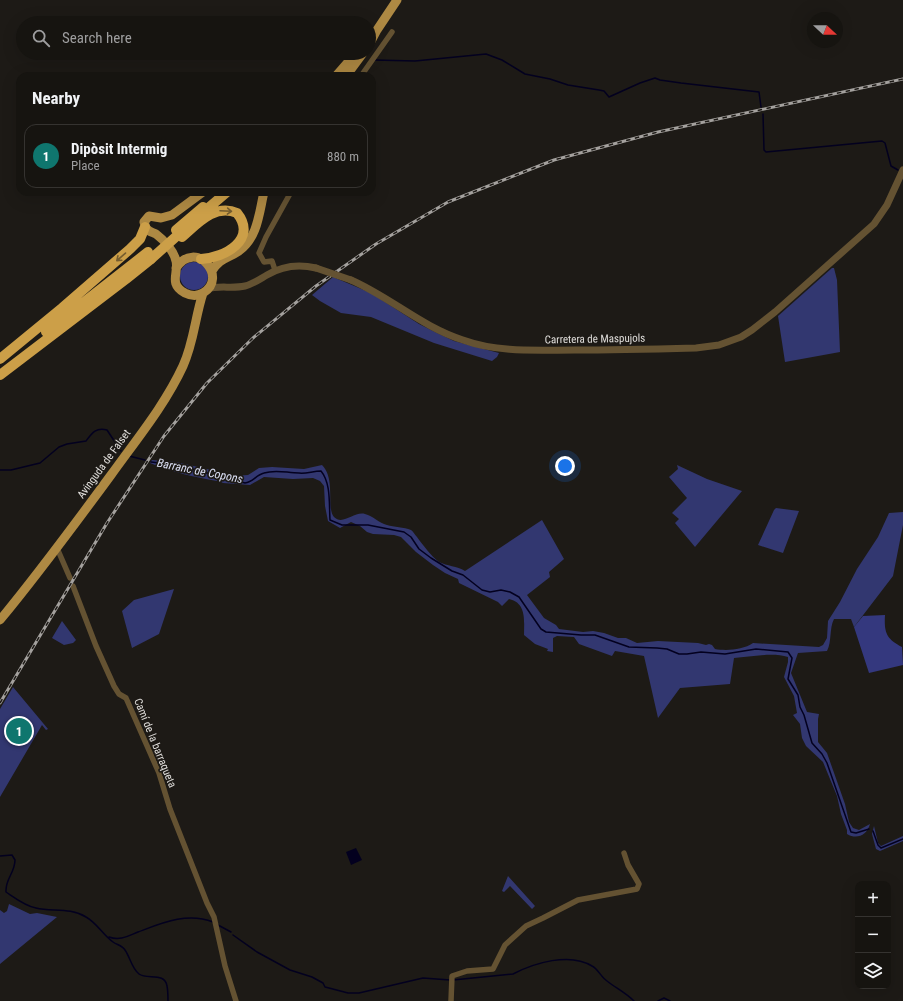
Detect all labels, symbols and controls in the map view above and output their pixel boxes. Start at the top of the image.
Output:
north arrow [807,12,843,48]
search box [16,16,376,60]
icon: search [30,27,52,49]
text: Search here [62,29,132,47]
text: Nearby [32,88,80,108]
text: Dipòsit Intermig [71,140,167,158]
text: 1 [43,149,49,164]
text: 880 m [327,149,359,164]
text: Place [71,158,100,173]
one-way arrow [219,208,232,215]
one-way arrow [116,252,126,261]
street label: Carretera de Maspujols [545,332,645,346]
street label: Avinguda de Falset [75,427,133,501]
water label: Barranc de Copons [156,456,244,486]
your location [555,456,575,476]
street label: Camí de la barraqueta [131,696,179,790]
pin: 1 [6,716,32,746]
map controls [855,881,891,989]
button: + [855,881,891,917]
button: − [855,917,891,953]
button: layers [855,953,891,989]

